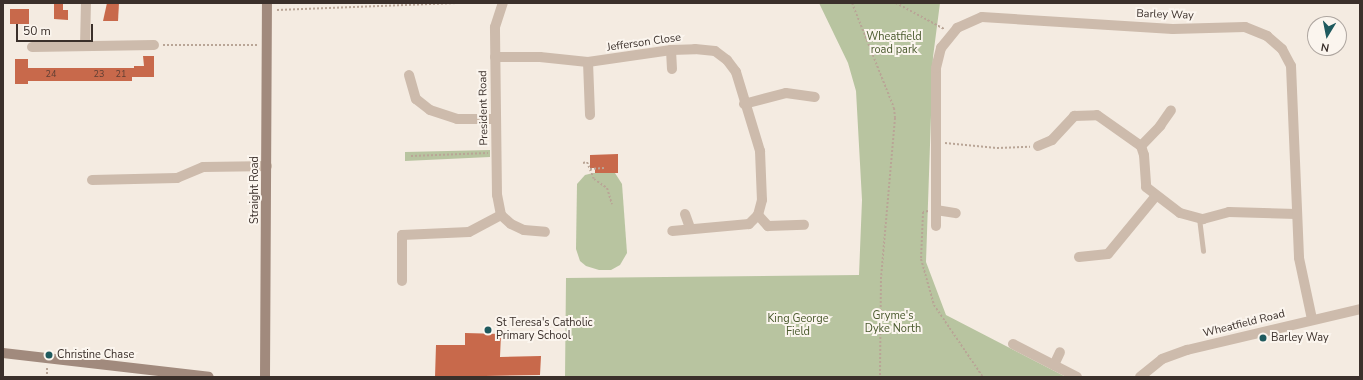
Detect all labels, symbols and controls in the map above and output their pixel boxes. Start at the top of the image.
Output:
street label: Barley Way [1136,7,1194,23]
scale bar [18,16,95,42]
north arrow [1307,16,1347,56]
text: 50 m [23,23,51,39]
street label: Jefferson Close [606,31,682,55]
park label: Wheatfield road park [866,31,922,57]
text: N [1320,39,1330,55]
house number: 24 [46,69,56,79]
house number: 23 [94,69,104,79]
house number: 21 [116,69,126,79]
street label: President Road [477,70,491,146]
street label: Straight Road [248,156,262,224]
street label: Wheatfield Road [1202,307,1286,341]
park label: Gryme's Dyke North [865,310,921,336]
park label: King George Field [767,313,829,339]
place label: St Teresa's Catholic Primary School [496,317,593,343]
marker: St Teresa's Catholic Primary School [483,325,493,335]
place label: Barley Way [1271,331,1329,345]
marker: Barley Way [1258,333,1268,343]
place label: Christine Chase [57,348,134,362]
marker: Christine Chase [44,350,54,360]

